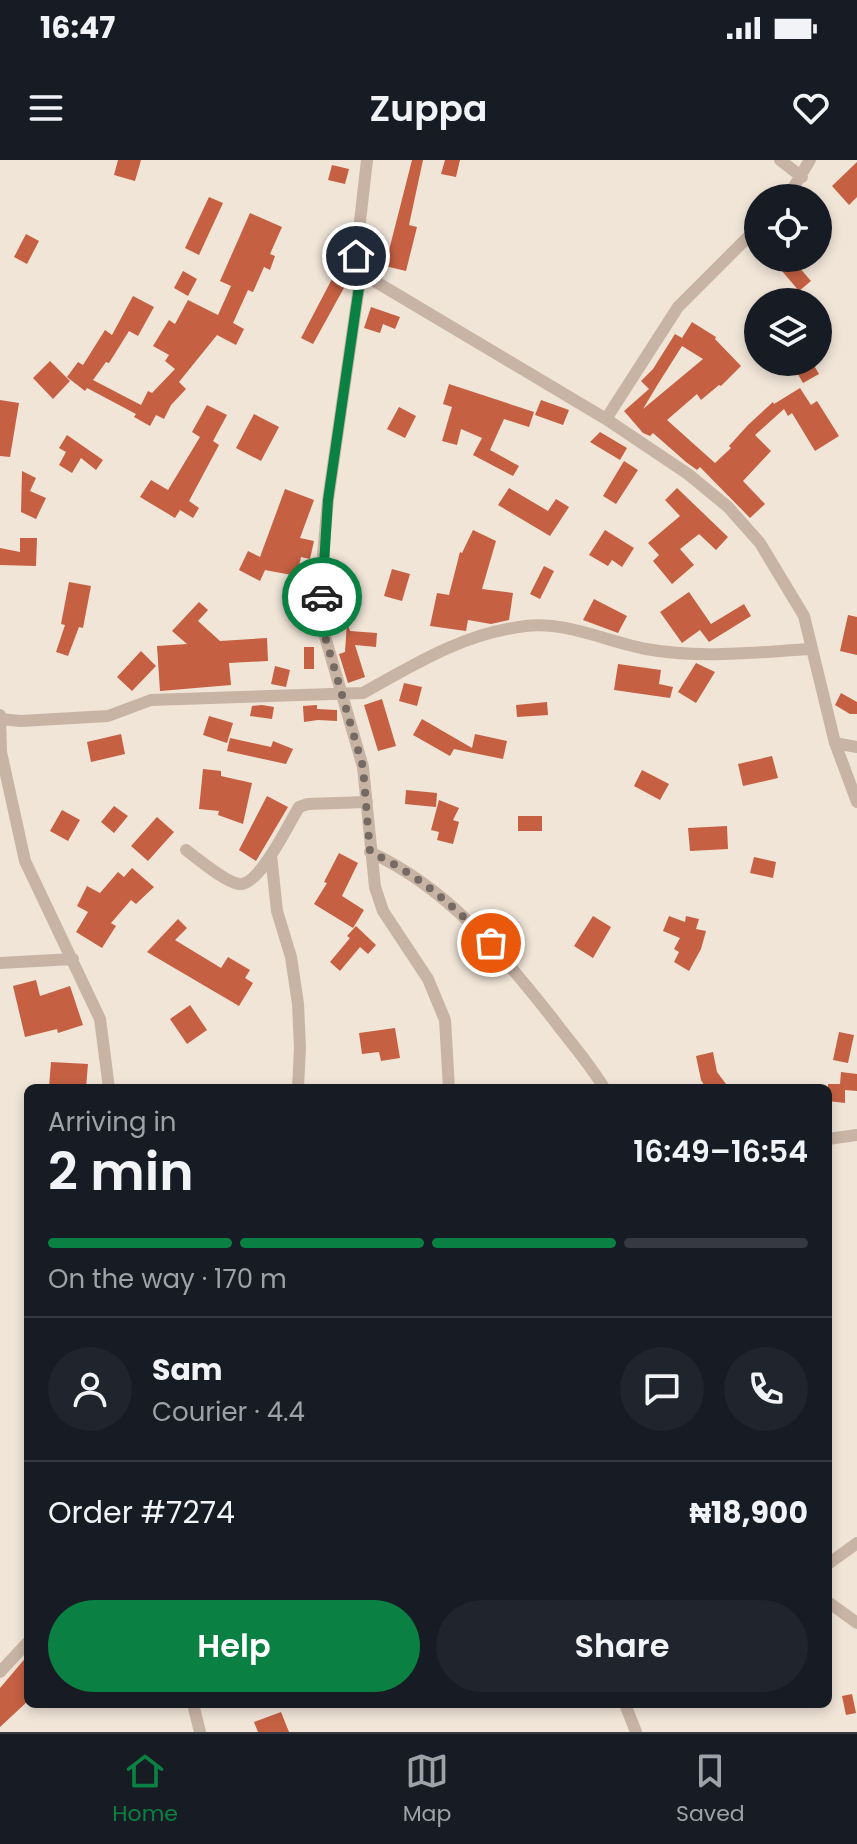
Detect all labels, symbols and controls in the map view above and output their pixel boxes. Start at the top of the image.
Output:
text: 16:47 [40,6,115,49]
text: Zuppa [370,83,487,134]
icon: menu [24,86,68,130]
icon: heart [789,86,833,130]
map controls [744,184,832,376]
button: locate [744,184,832,272]
pin [322,222,390,290]
icon: home [334,234,378,278]
button: layers [744,288,832,376]
courier [282,557,362,637]
icon: car [300,575,344,619]
pin [457,909,525,977]
icon: bag [469,921,513,965]
text: Arriving in [48,1104,177,1140]
text: 16:49–16:54 [633,1130,808,1173]
text: 2 min [48,1135,194,1208]
text: On the way · 170 m [48,1261,287,1297]
button: person [48,1347,132,1431]
button: chat [620,1347,704,1431]
button: phone [724,1347,808,1431]
text: Sam [152,1348,223,1391]
text: Courier · 4.4 [152,1394,305,1430]
text: Order #7274 [48,1491,235,1534]
text: ₦18,900 [689,1491,808,1534]
button: Help [48,1600,420,1692]
button: Share [436,1600,808,1692]
tab: Home [112,1749,178,1830]
tab: Map [403,1749,451,1830]
tab: Saved [676,1749,745,1830]

